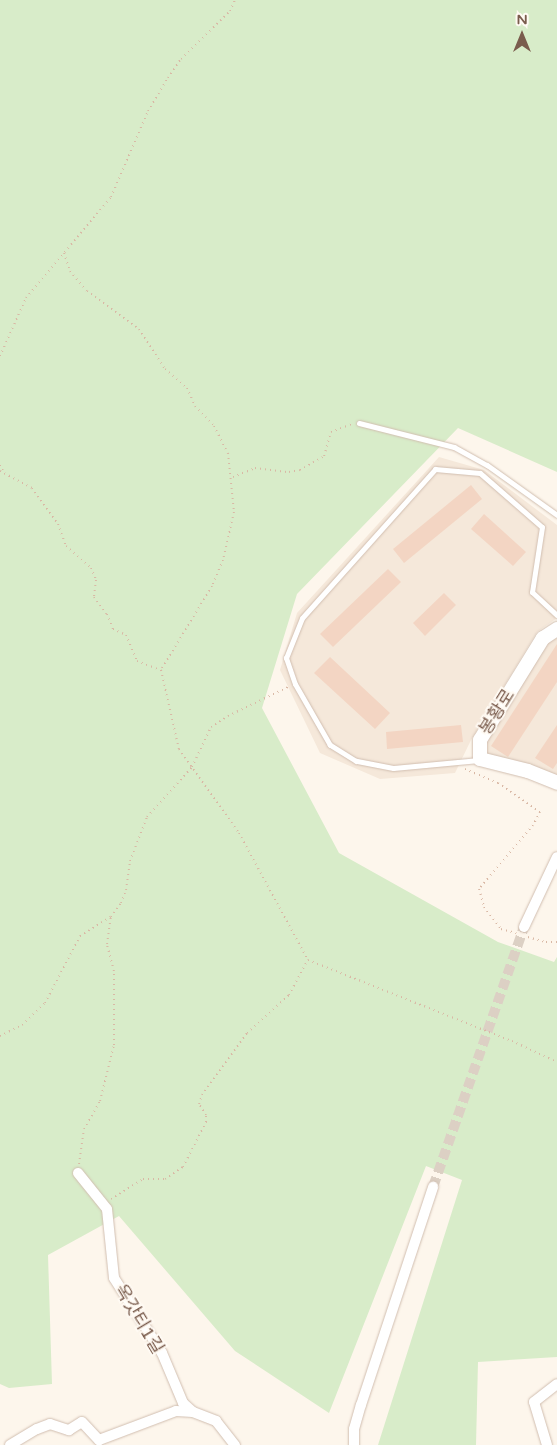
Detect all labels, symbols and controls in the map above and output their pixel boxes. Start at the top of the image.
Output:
north arrow [497,10,547,60]
text: N [516,11,528,28]
street label: 봉황로 [475,685,519,739]
street label: 옥갓티1길 [110,1280,168,1358]

